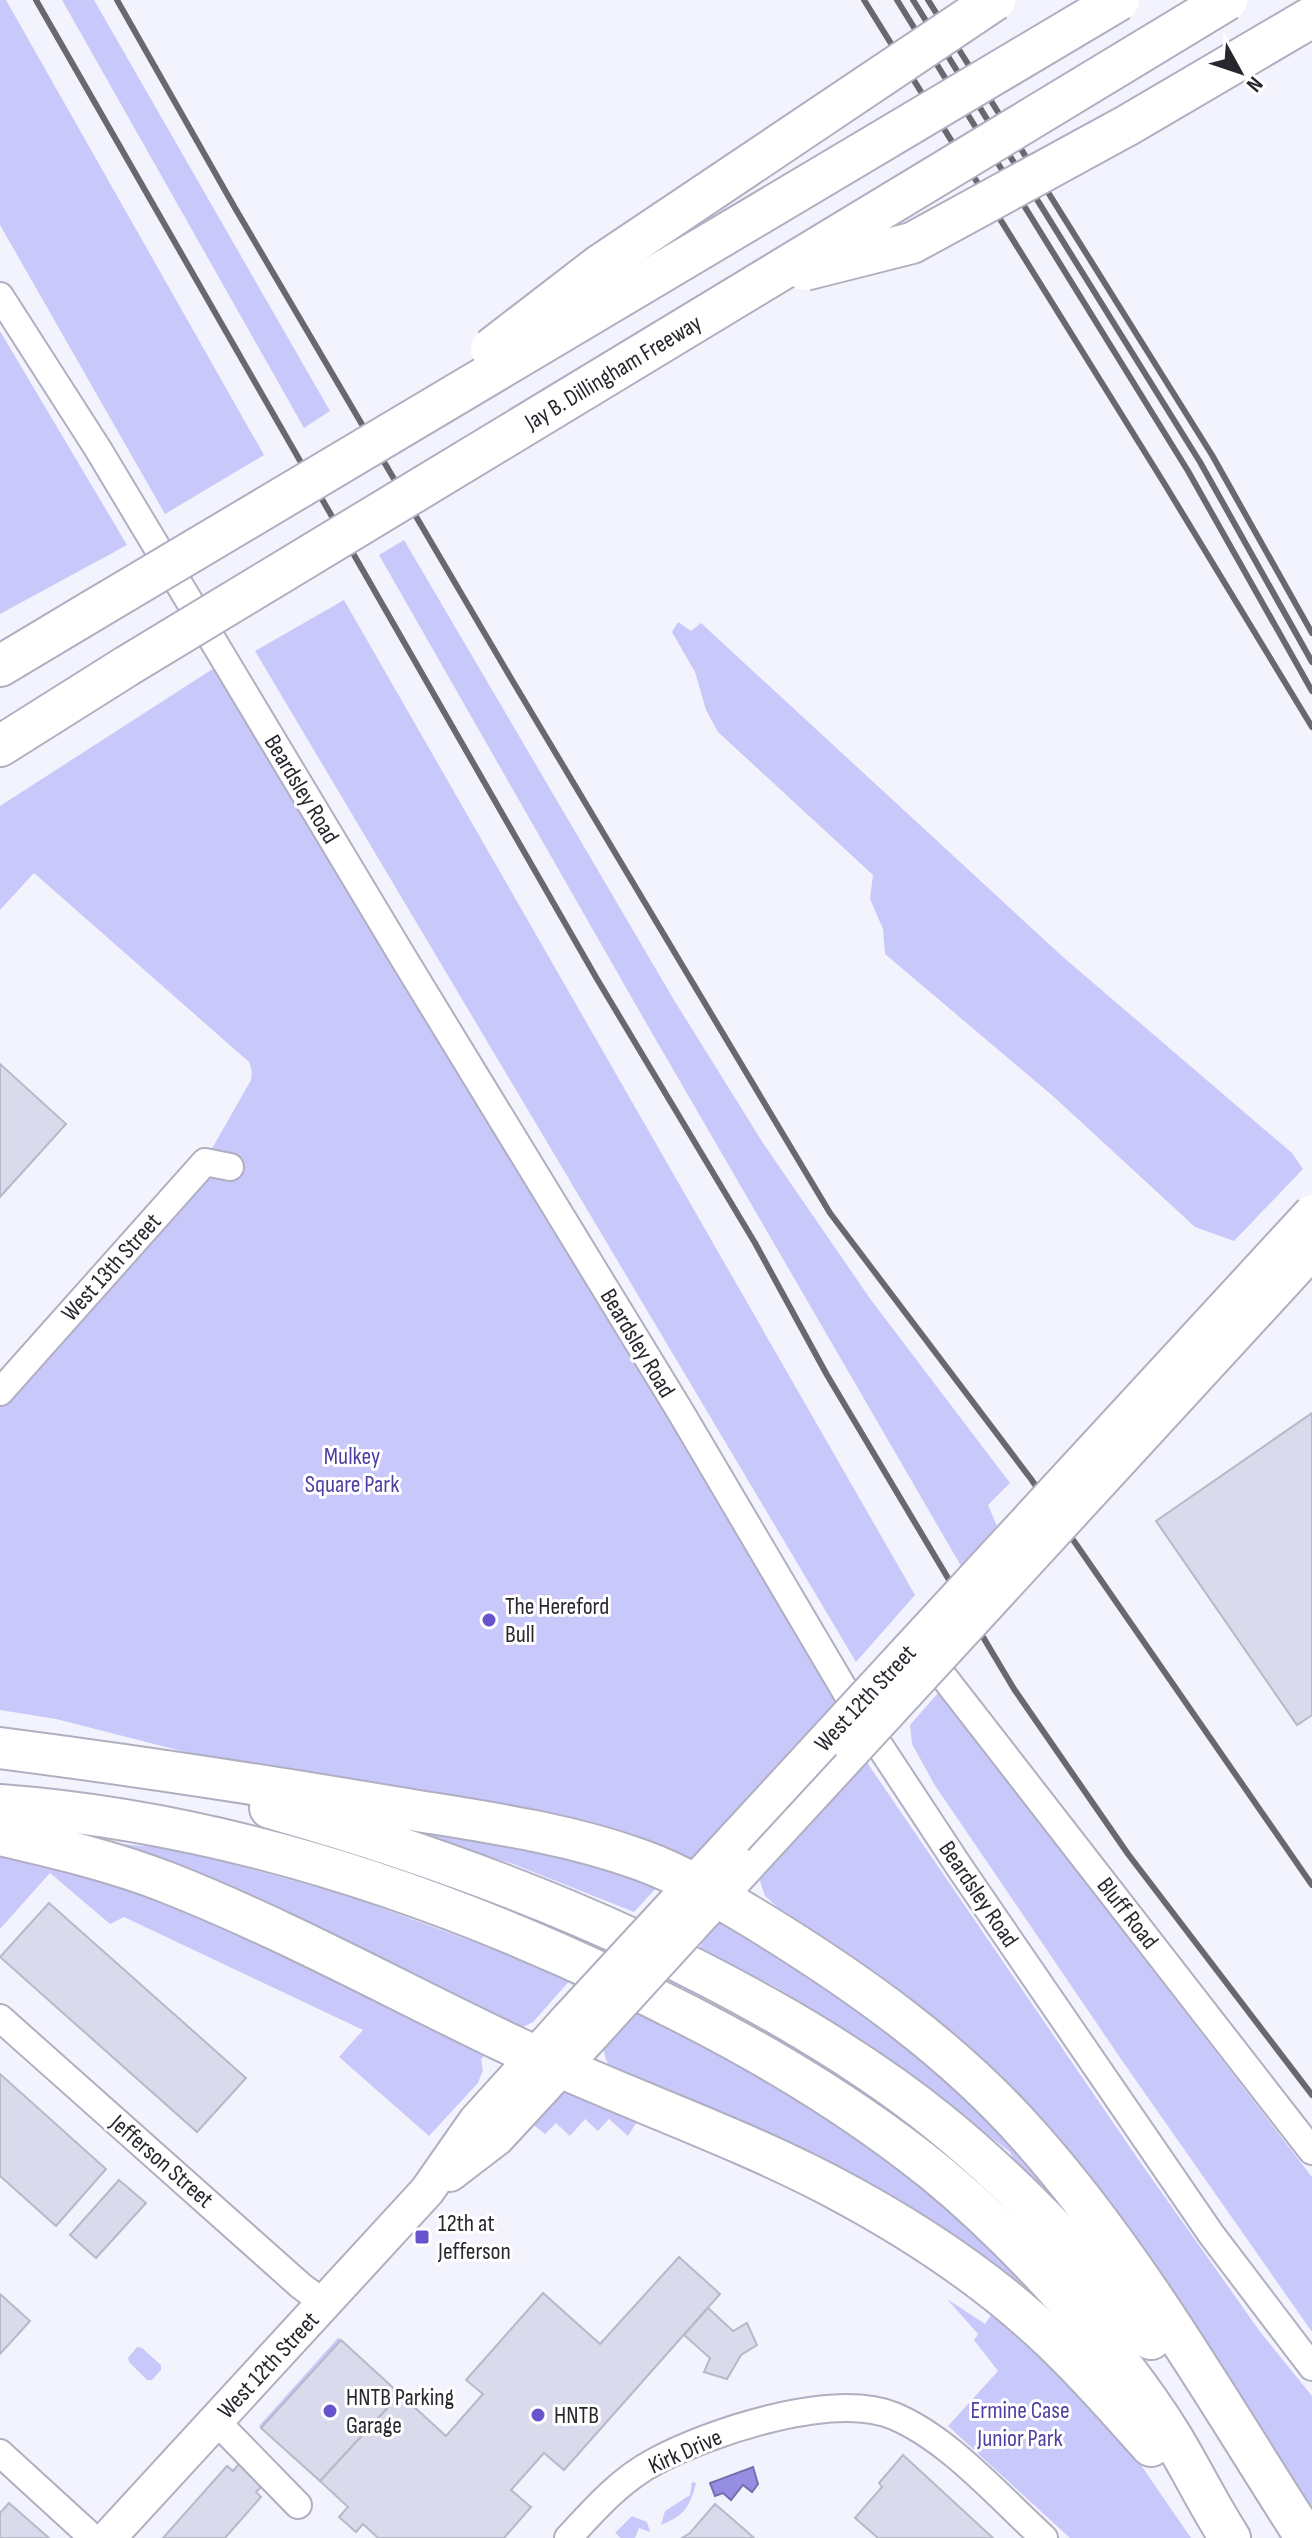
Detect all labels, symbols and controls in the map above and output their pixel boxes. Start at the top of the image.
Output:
north arrow [1200,32,1280,112]
text: N [1240,71,1268,97]
street label: Jay B. Dillingham Freeway [519,308,707,437]
street label: Beardsley Road [258,730,345,849]
street label: West 13th Street [55,1207,167,1327]
street label: Beardsley Road [594,1284,681,1403]
park label: Mulkey Square Park [305,1442,399,1499]
place label: The Hereford Bull [505,1592,609,1649]
marker: The Hereford Bull [480,1611,498,1629]
street label: West 12th Street [809,1639,922,1758]
street label: Beardsley Road [933,1836,1025,1953]
street label: Bluff Road [1091,1872,1165,1955]
street label: Jefferson Street [103,2108,219,2214]
place label: 12th at Jefferson [437,2209,511,2266]
marker: 12th at Jefferson [413,2228,431,2246]
street label: West 12th Street [212,2306,325,2425]
place label: HNTB Parking Garage [346,2383,454,2440]
park label: Ermine Case Junior Park [970,2396,1070,2453]
place label: HNTB [554,2401,599,2430]
marker: HNTB Parking Garage [321,2402,339,2420]
marker: HNTB [529,2406,547,2424]
street label: Kirk Drive [644,2423,726,2480]

